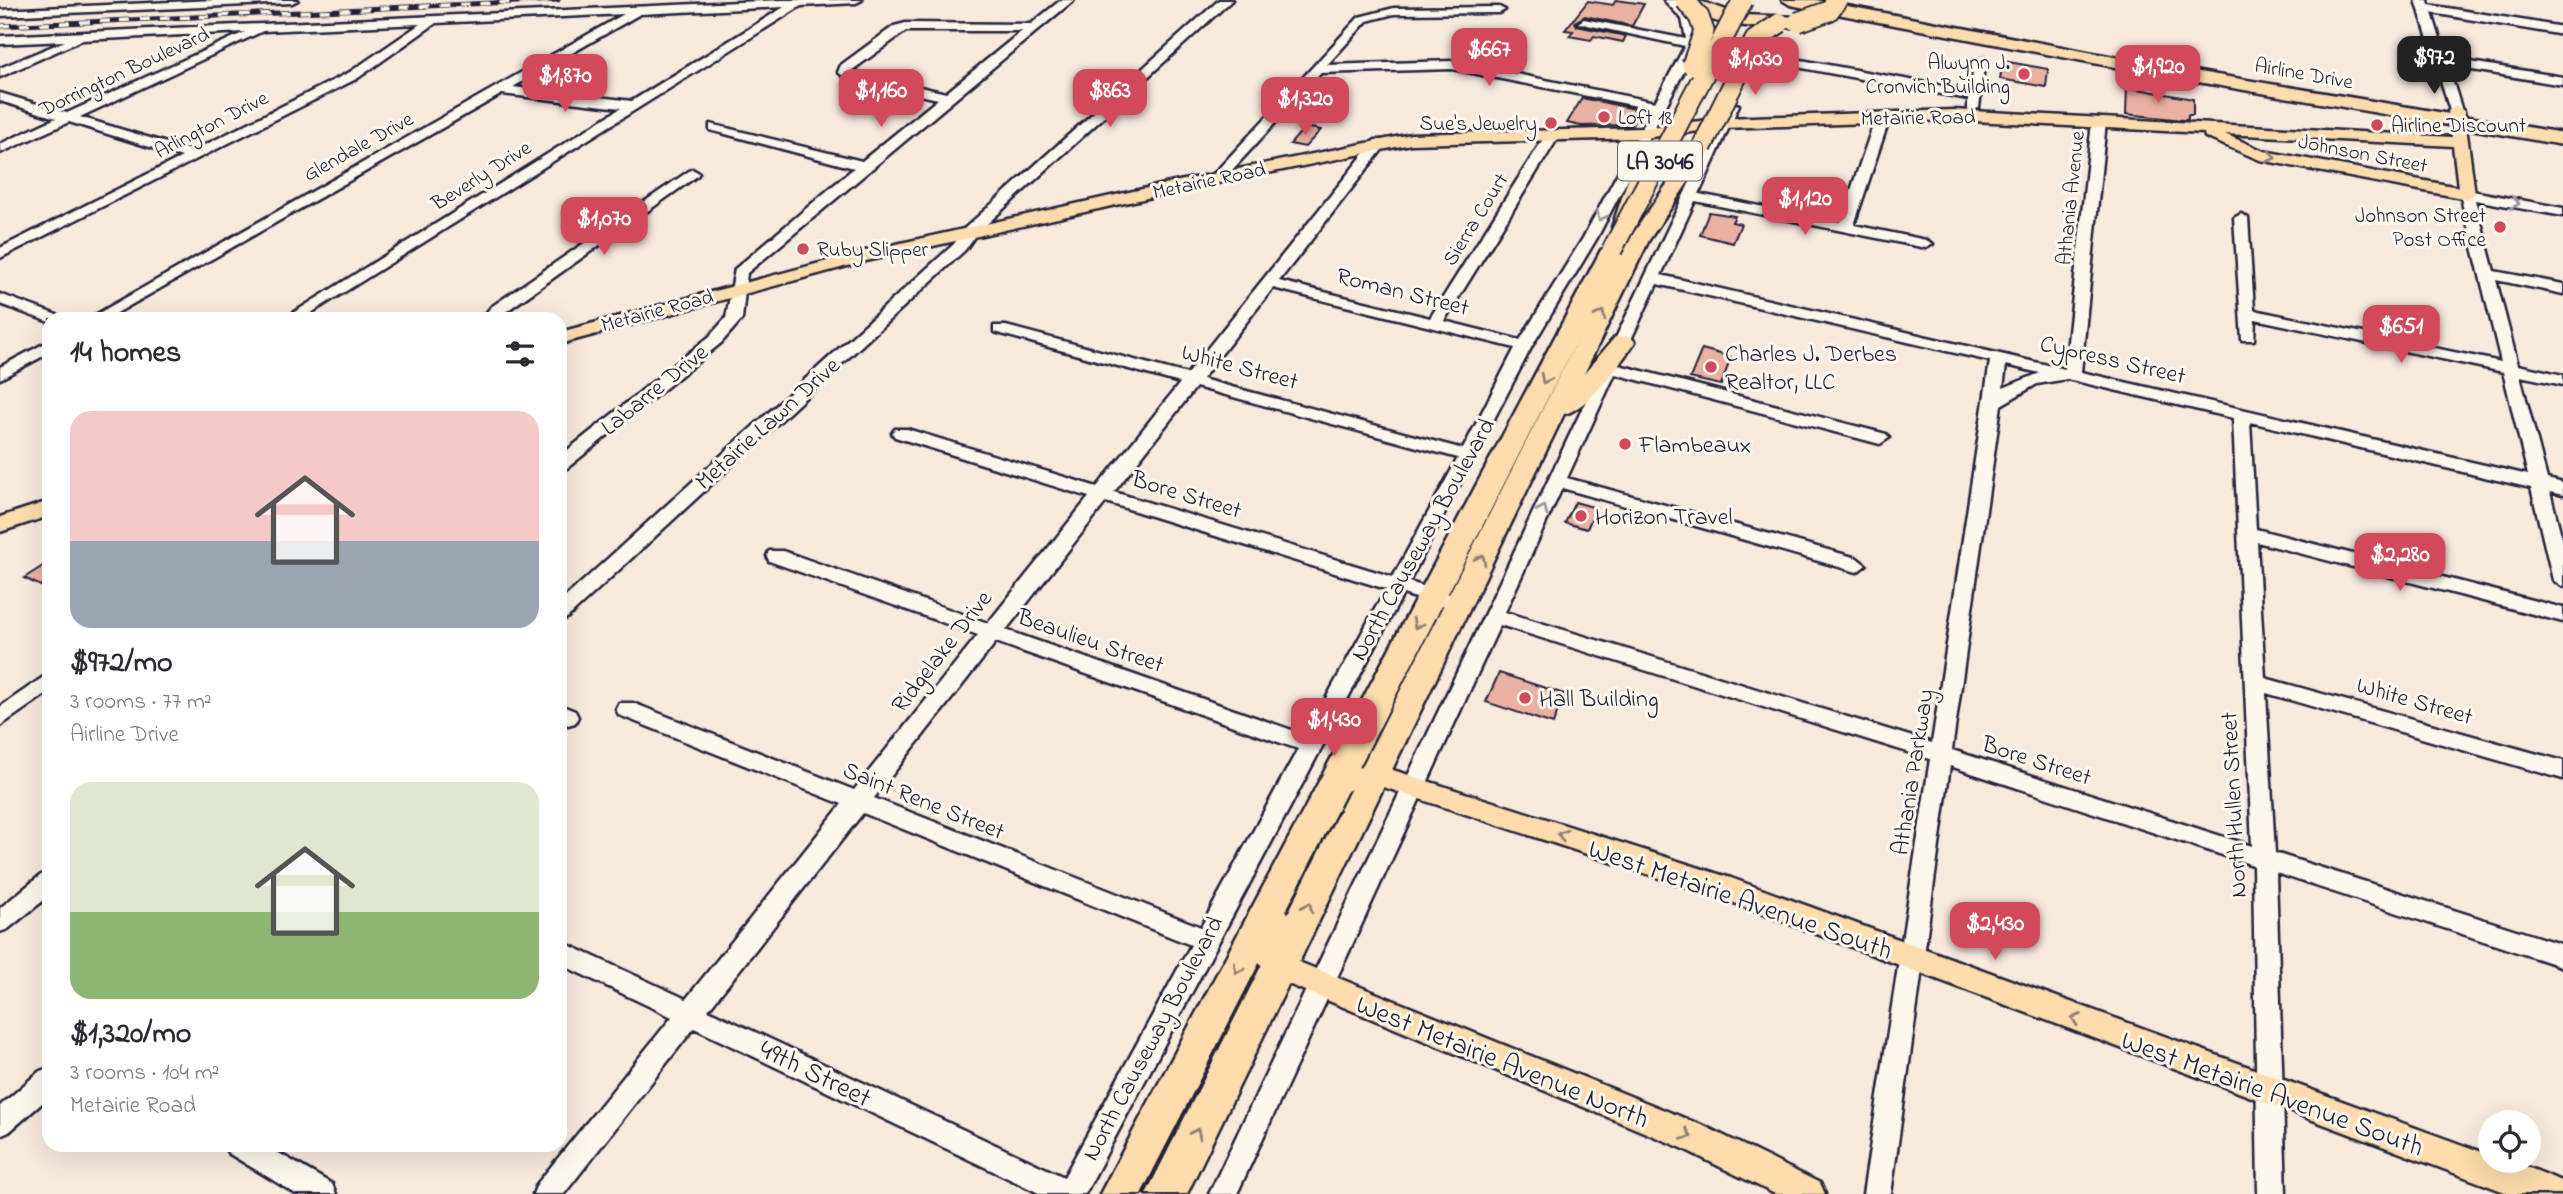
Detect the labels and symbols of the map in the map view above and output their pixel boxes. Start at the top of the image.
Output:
street label: Dorrington Boulevard [34,20,216,128]
pin: $667 [1448,28,1530,88]
pin: $972 [2393,36,2475,96]
pin: $1,030 [1698,38,1812,97]
pin: $1,920 [2101,46,2215,105]
place label: Alwynn J. Cronvich Building [1865,49,2010,105]
street label: Airline Drive [2252,52,2356,98]
pin: $1,870 [508,54,622,114]
marker: Alwynn J. Cronvich Building [2016,66,2032,82]
pin: $1,160 [824,69,938,129]
pin: $863 [1069,69,1151,129]
pin: $1,320 [1248,78,1362,137]
street label: Arlington Drive [150,84,275,169]
street label: Metairie Road [1860,103,1976,135]
place label: Loft 18 [1618,104,1673,134]
street label: Glendale Drive [299,105,420,190]
marker: Loft 18 [1596,109,1612,125]
place label: Sue's Jewelry [1419,110,1537,142]
place label: Airline Discount [2391,112,2526,142]
marker: Sue's Jewelry [1543,115,1559,131]
marker: Airline Discount [2369,117,2385,133]
street label: Johnson Street [2295,128,2430,182]
street label: Athania Avenue [2050,129,2094,267]
street label: Beverly Drive [426,134,539,221]
road number: LA 3046 [1618,142,1702,180]
one-way arrow [2265,149,2277,164]
street label: Metairie Road [1150,155,1269,209]
street label: Sierra Court [1436,168,1517,272]
pin: $1,120 [1748,177,1862,237]
one-way arrow [2509,195,2521,210]
pin: $1,070 [547,198,661,257]
place label: Johnson Street Post Office [2355,202,2487,256]
one-way arrow [1596,209,1609,221]
marker: Johnson Street Post Office [2492,219,2508,235]
place label: Ruby Slipper [817,236,929,268]
marker: Ruby Slipper [795,241,811,257]
street label: Roman Street [1332,260,1472,327]
street label: Metairie Road [598,283,717,341]
pin: $651 [2360,306,2442,365]
one-way arrow [1593,310,1607,322]
street label: Cypress Street [2036,328,2189,396]
street label: White Street [1177,336,1302,401]
street label: Labarre Drive [594,337,717,445]
place label: Charles J. Derbes Realtor, LLC [1725,338,1897,401]
street label: Metairie Lawn Drive [688,350,849,500]
marker: Charles J. Derbes Realtor, LLC [1703,359,1719,375]
one-way arrow [1540,372,1553,384]
street label: North Causeway Boulevard [1343,412,1507,668]
place label: Flambeaux [1638,429,1751,464]
marker: Flambeaux [1617,436,1633,452]
street label: Bore Street [1126,463,1246,530]
place label: Horizon Travel [1595,501,1732,536]
one-way arrow [1535,505,1549,517]
marker: Horizon Travel [1573,508,1589,524]
pin: $2,280 [2343,534,2457,593]
one-way arrow [1472,554,1486,566]
street label: Ridgelake Drive [884,584,1002,721]
street label: Beaulieu Street [1011,601,1168,684]
one-way arrow [1412,617,1426,630]
street label: White Street [2352,669,2477,736]
place label: Hall Building [1539,683,1659,718]
street label: Athania Parkway [1884,687,1946,858]
marker: Hall Building [1517,690,1533,706]
pin: $1,430 [1277,698,1391,758]
street label: North Hullen Street [2213,711,2258,899]
street label: Bore Street [1976,728,2096,797]
street label: Saint Rene Street [837,754,1009,851]
one-way arrow [1556,829,1569,843]
street label: West Metairie Avenue South [1582,830,1897,973]
one-way arrow [1300,902,1314,914]
pin: $2,430 [1938,902,2052,962]
street label: North Causeway Boulevard [1075,910,1235,1168]
one-way arrow [1232,962,1246,975]
street label: West Metairie Avenue North [1349,986,1654,1141]
one-way arrow [2070,1014,2082,1028]
street label: West Metairie Avenue South [2115,1021,2429,1169]
street label: 49th Street [751,1030,877,1120]
one-way arrow [1680,1127,1692,1141]
one-way arrow [1188,1128,1202,1140]

